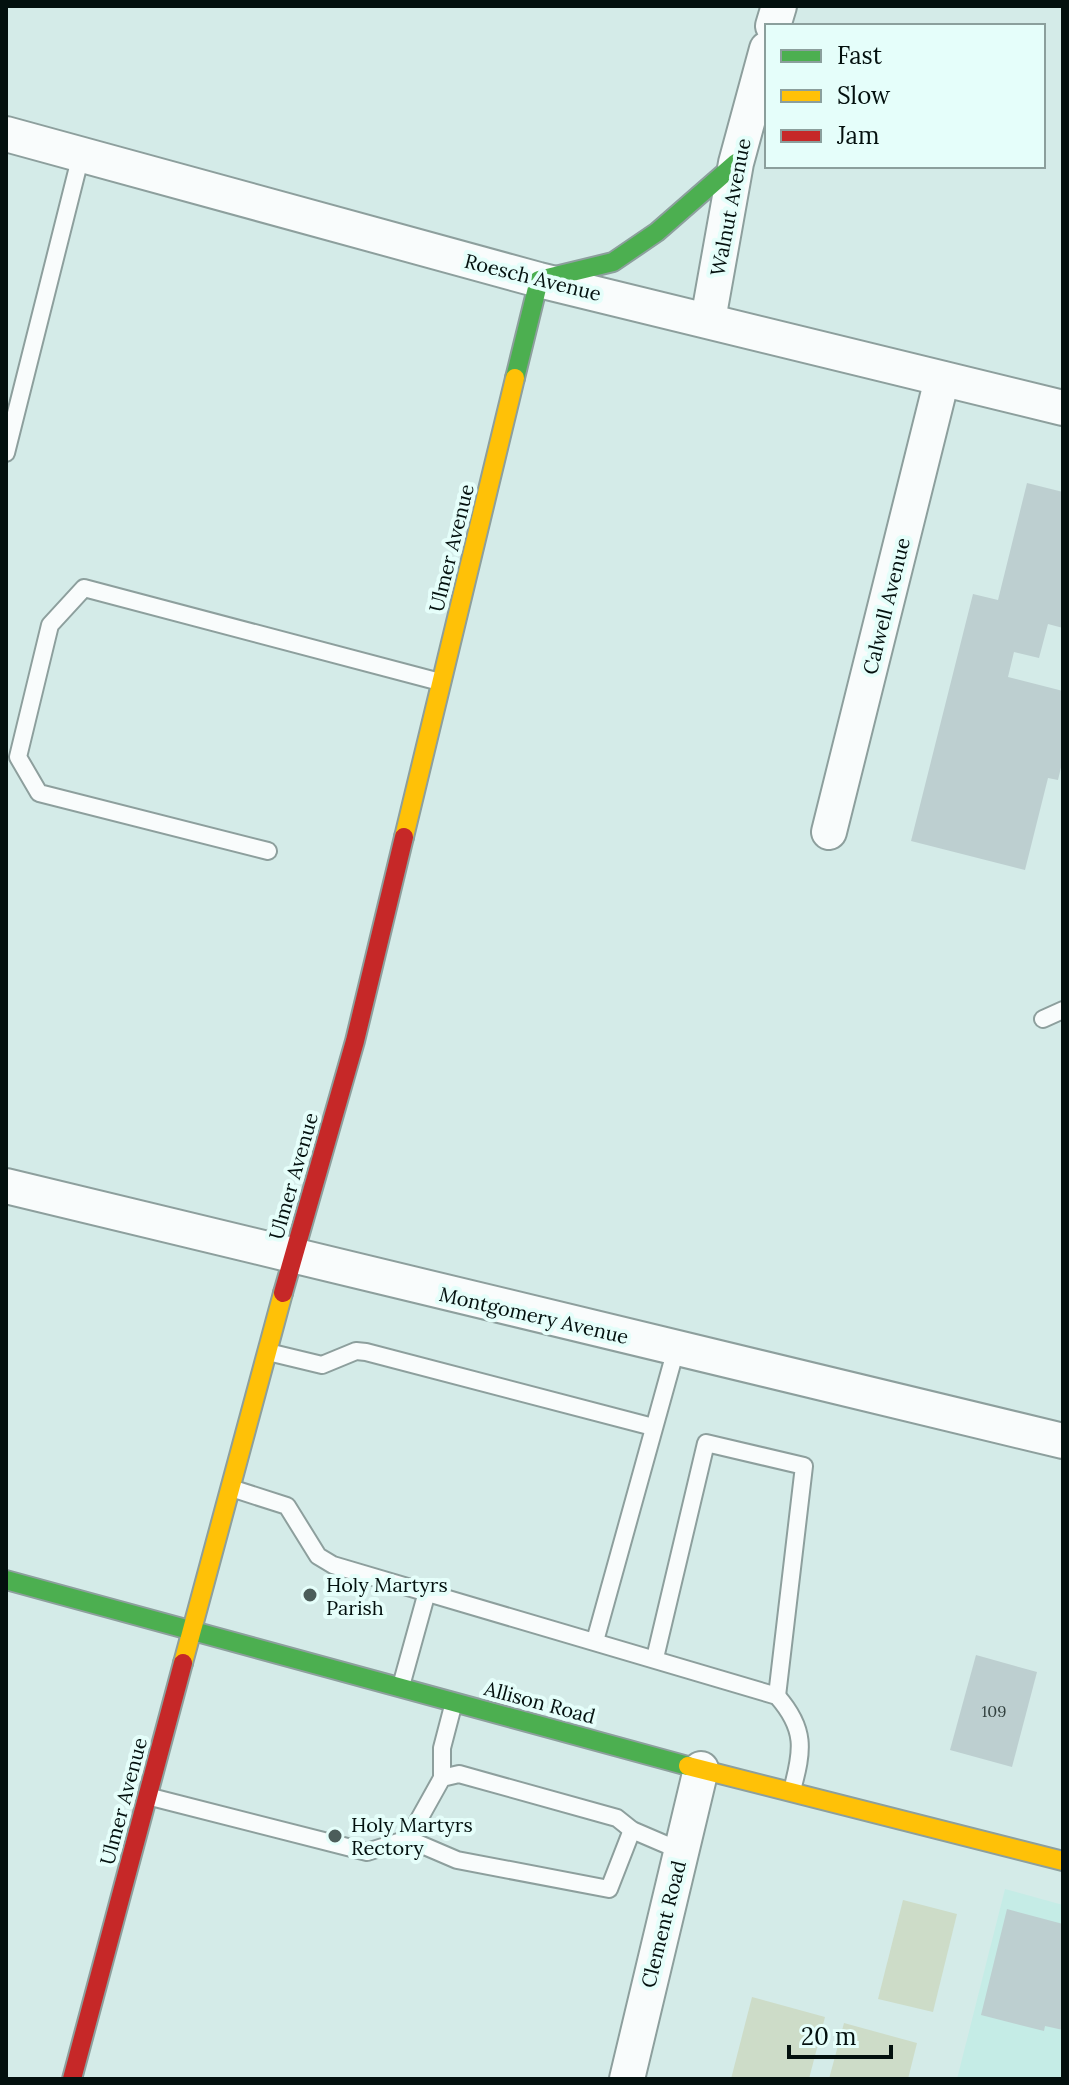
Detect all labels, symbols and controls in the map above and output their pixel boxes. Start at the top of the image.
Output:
legend [765,24,1045,168]
text: Fast [837,40,883,71]
text: Slow [837,80,891,111]
text: Jam [836,120,879,151]
street label: Walnut Avenue [704,136,756,278]
street label: Roesch Avenue [462,248,604,306]
street label: Ulmer Avenue [423,481,479,615]
street label: Calwell Avenue [857,535,915,677]
street label: Ulmer Avenue [263,1109,323,1242]
street label: Montgomery Avenue [437,1281,631,1349]
place label: Holy Martyrs Parish [326,1572,448,1620]
marker: Holy Martyrs Parish [301,1586,319,1604]
street label: Allison Road [481,1675,598,1729]
house number: 109 [981,1701,1007,1721]
street label: Ulmer Avenue [94,1734,152,1868]
place label: Holy Martyrs Rectory [351,1812,473,1860]
marker: Holy Martyrs Rectory [326,1827,344,1845]
street label: Clement Road [635,1858,691,1990]
scale bar [789,2009,891,2059]
text: 20 m [801,2021,857,2052]

